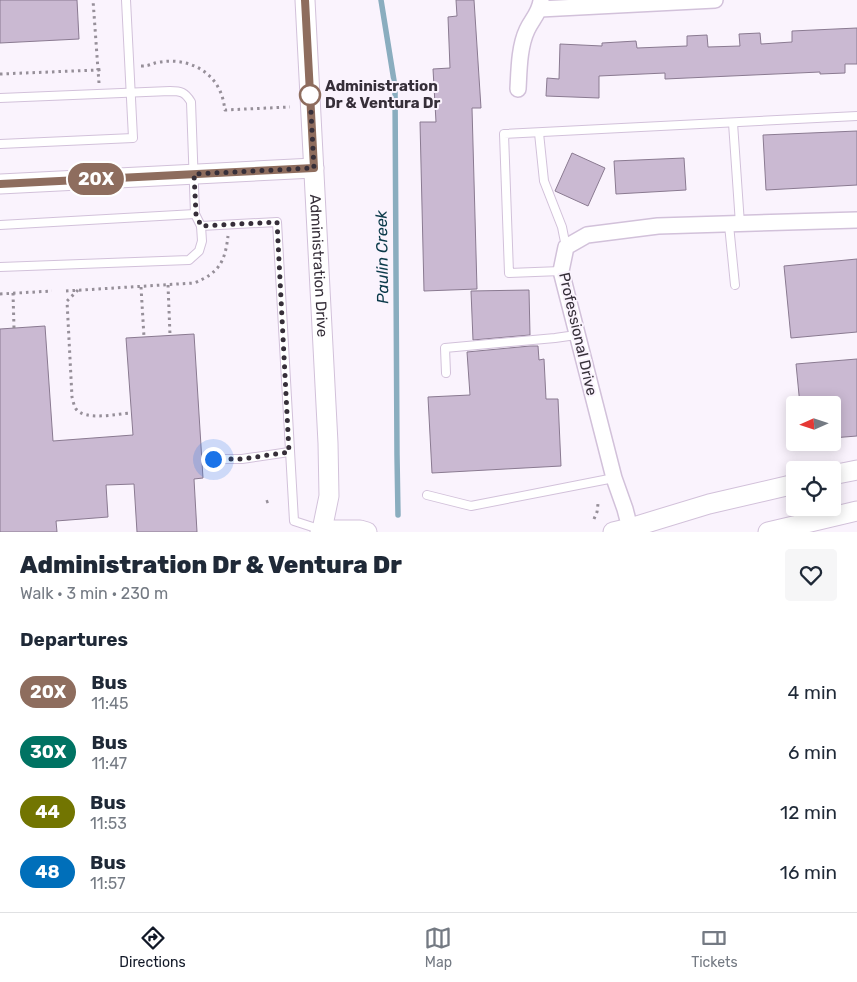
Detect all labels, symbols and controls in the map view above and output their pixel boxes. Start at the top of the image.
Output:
place label: Administration Dr & Ventura Dr [325,77,441,112]
marker: Administration Dr & Ventura Dr [299,84,321,106]
line badge: 20X [67,163,125,195]
text: 20X [78,168,114,190]
street label: Administration Drive [306,194,331,338]
water label: Paulin Creek [372,209,392,304]
street label: Professional Drive [555,271,601,397]
north arrow [786,396,841,451]
map controls [786,396,841,516]
your location [201,447,226,472]
button: locate [786,461,841,516]
button: heart [785,549,837,601]
text: Administration Dr & Ventura Dr [20,551,402,579]
text: Walk · 3 min · 230 m [20,584,168,603]
text: Departures [20,628,128,651]
text: Bus [91,671,127,694]
text: 20X [30,681,66,703]
text: 4 min [788,681,837,704]
text: 11:45 [91,694,128,713]
text: Bus [91,731,127,754]
text: 30X [30,741,66,763]
text: 6 min [788,741,837,764]
text: 11:47 [91,754,127,773]
text: Bus [90,791,126,814]
text: 44 [35,801,60,823]
text: 12 min [780,801,837,824]
text: 11:53 [90,814,127,833]
text: Bus [90,851,126,874]
text: 48 [35,861,60,883]
text: 16 min [780,861,837,884]
text: 11:57 [90,874,126,893]
tab: Directions [119,924,186,971]
tab: Map [424,924,452,971]
tab: Tickets [691,924,738,971]

